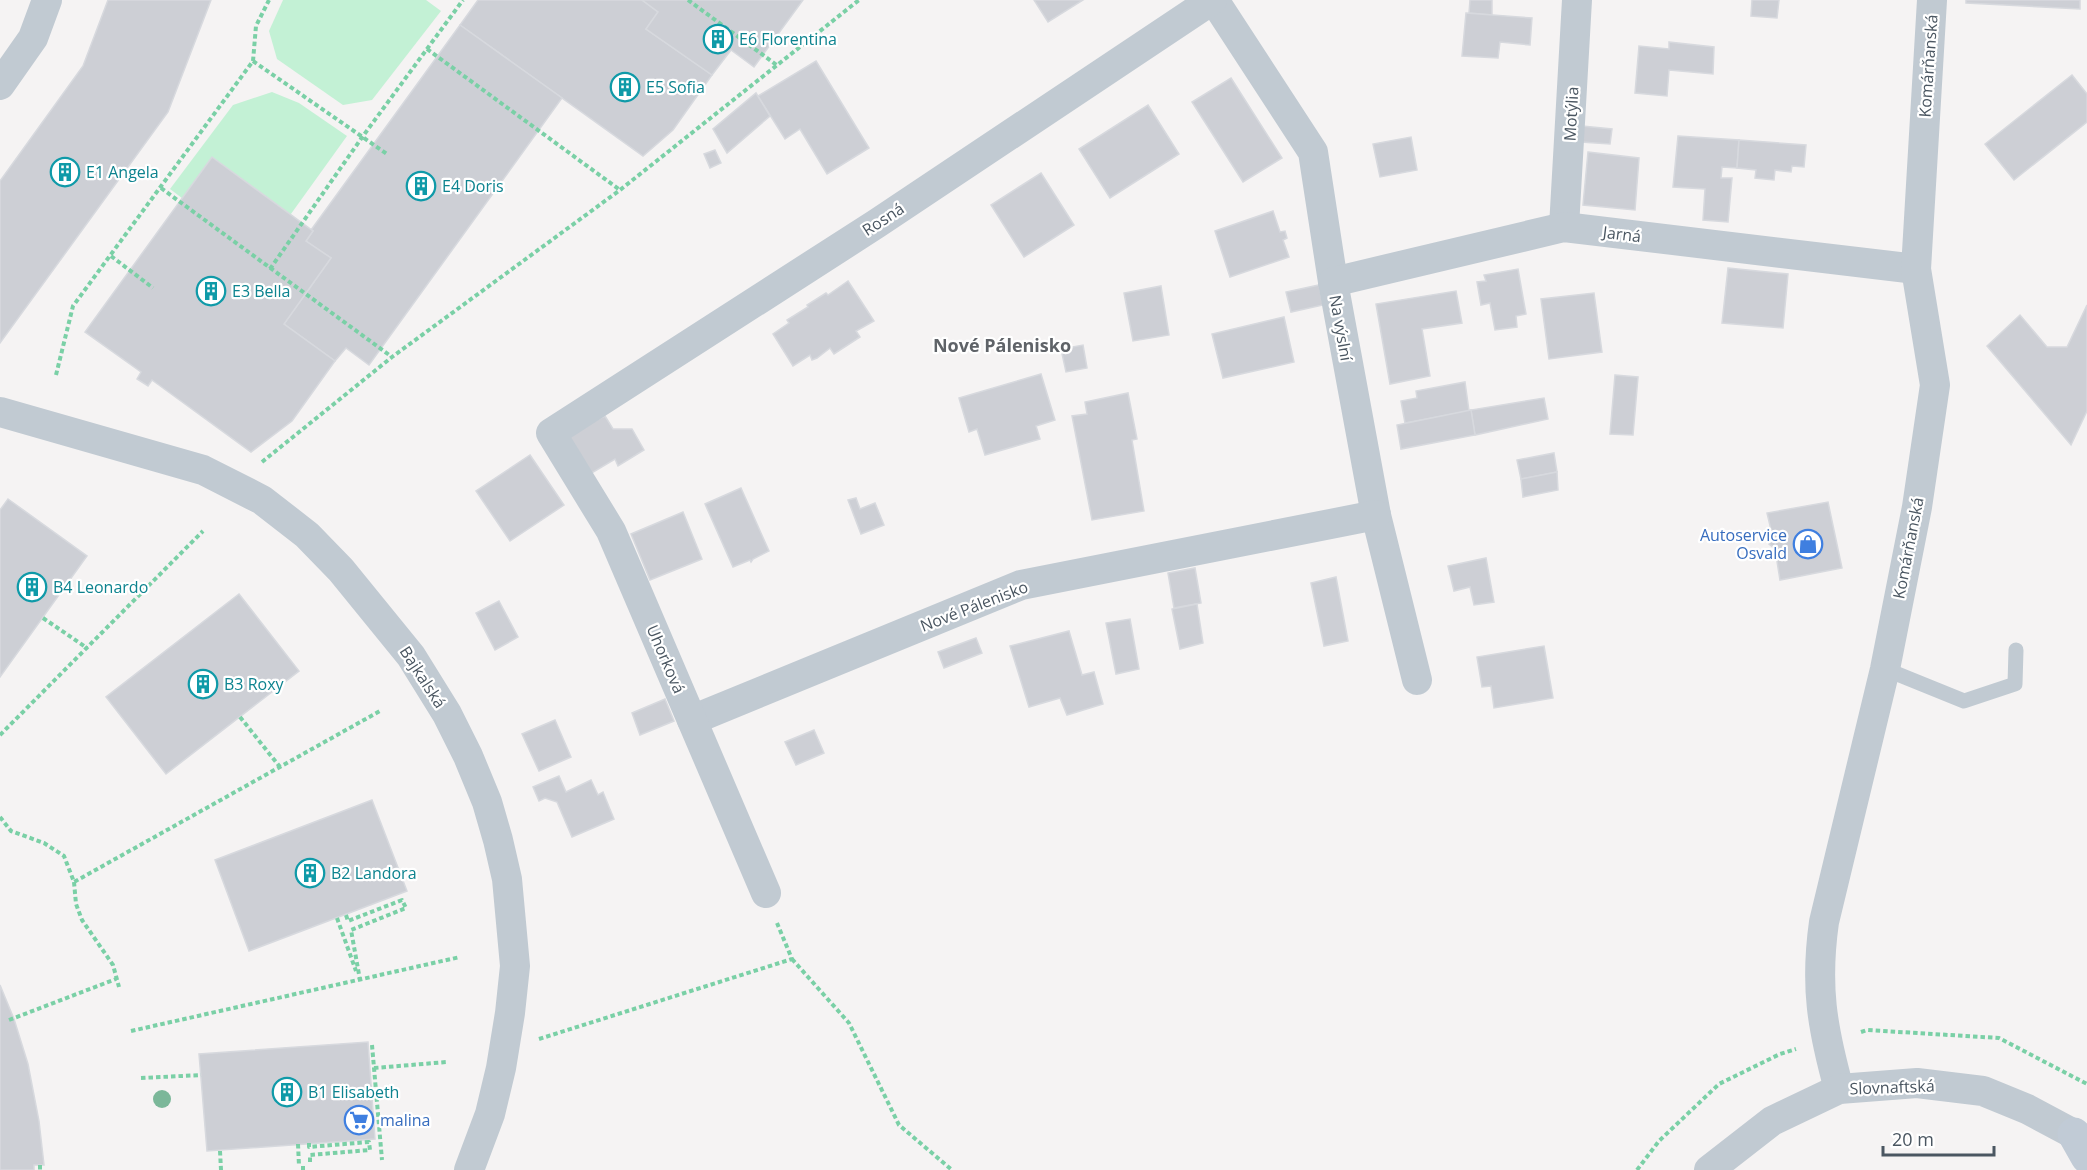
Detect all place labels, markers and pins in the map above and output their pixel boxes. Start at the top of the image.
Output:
building icon: E6 Florentina [702,23,734,55]
place label: E6 Florentina [739,28,837,50]
building icon: E5 Sofia [609,71,641,103]
place label: E5 Sofia [646,76,705,98]
building icon: E1 Angela [49,156,81,188]
place label: E1 Angela [86,161,159,183]
building icon: E4 Doris [405,170,437,202]
place label: E4 Doris [442,175,504,197]
building icon: E3 Bella [195,275,227,307]
place label: E3 Bella [232,280,290,302]
place label: Autoservice Osvald [1700,524,1787,564]
shop icon: Autoservice Osvald [1792,528,1824,560]
building icon: B4 Leonardo [16,571,48,603]
place label: B4 Leonardo [53,576,148,598]
building icon: B3 Roxy [187,668,219,700]
place label: B3 Roxy [224,673,285,695]
building icon: B2 Landora [294,857,326,889]
place label: B2 Landora [331,862,417,884]
building icon: B1 Elisabeth [271,1076,303,1108]
place label: B1 Elisabeth [308,1081,399,1103]
supermarket icon: malina [343,1104,375,1136]
place label: malina [380,1109,430,1131]

